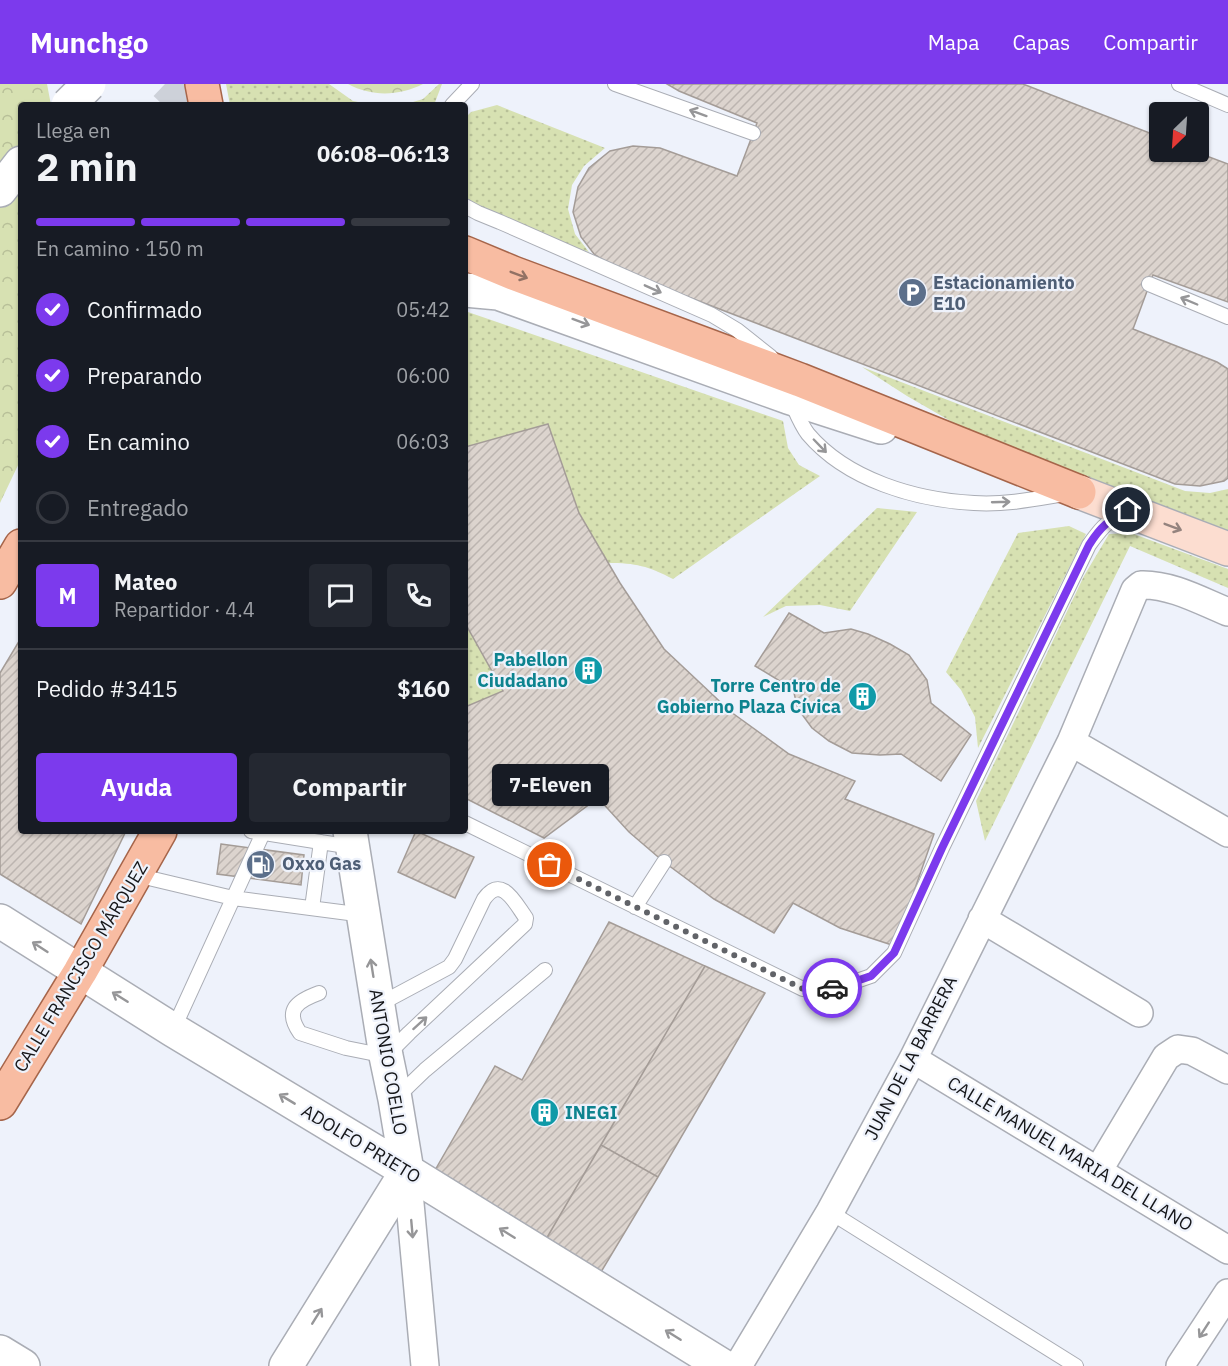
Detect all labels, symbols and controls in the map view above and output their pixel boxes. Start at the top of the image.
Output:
text: Munchgo [30,24,149,61]
text: Mapa [928,28,979,56]
text: Capas [1012,28,1070,56]
text: Compartir [1103,28,1198,56]
north arrow [1149,102,1209,162]
map controls [1149,102,1209,162]
one-way arrow [689,107,708,118]
text: Llega en [36,117,111,144]
text: 06:08–06:13 [317,139,450,168]
text: 2 min [36,141,138,192]
text: En camino · 150 m [36,235,204,262]
one-way arrow [509,271,528,282]
place label: Estacionamiento E10 [933,271,1075,315]
parking icon: Estacionamiento E10 [896,277,928,309]
one-way arrow [643,284,661,295]
icon: check [36,293,69,326]
text: Confirmado [87,295,202,324]
one-way arrow [1180,295,1198,306]
text: 05:42 [396,296,450,323]
one-way arrow [572,318,590,329]
icon: check [36,359,69,392]
text: Preparando [87,361,202,390]
text: 06:00 [396,362,450,389]
icon: check [36,425,69,458]
text: En camino [87,427,190,456]
text: 06:03 [396,428,450,455]
one-way arrow [812,438,827,453]
pin [1102,484,1153,535]
text: Entregado [87,493,188,522]
icon: home [1111,493,1144,526]
one-way arrow [990,497,1010,508]
one-way arrow [1163,523,1181,534]
button: chat [309,564,372,627]
button: phone [387,564,450,627]
text: Mateo [114,567,178,596]
text: M [58,581,77,610]
text: Repartidor · 4.4 [114,596,255,623]
place label: Pabellon Ciudadano [477,648,568,692]
building icon: Pabellon Ciudadano [573,654,605,686]
text: Pedido #3415 [36,674,178,703]
text: $160 [397,674,450,703]
place label: Torre Centro de Gobierno Plaza Cívica [657,674,841,718]
building icon: Torre Centro de Gobierno Plaza Cívica [846,680,878,712]
button: Ayuda [36,753,237,822]
button: Compartir [249,753,450,822]
callout: 7-Eleven [492,763,608,805]
text: 7-Eleven [509,771,592,798]
pin [524,839,575,890]
fuel station icon: Oxxo Gas [245,848,277,880]
icon: bag [533,848,566,881]
place label: Oxxo Gas [282,852,361,875]
street label: CALLE FRANCISCO MÁRQUEZ [9,857,153,1076]
one-way arrow [32,941,49,953]
courier [802,958,862,1018]
one-way arrow [367,959,378,979]
street label: JUAN DE LA BARRERA [859,971,962,1144]
icon: car [816,972,849,1005]
street label: ANTONIO COELLO [364,987,413,1137]
one-way arrow [112,991,129,1003]
one-way arrow [413,1015,428,1030]
street label: CALLE MANUEL MARIA DEL LLANO [943,1071,1197,1236]
one-way arrow [279,1092,296,1104]
building icon: INEGI [528,1097,560,1129]
street label: ADOLFO PRIETO [298,1099,425,1188]
place label: INEGI [565,1101,617,1124]
one-way arrow [407,1219,418,1239]
one-way arrow [499,1226,516,1238]
one-way arrow [311,1308,323,1325]
one-way arrow [1198,1321,1210,1337]
one-way arrow [665,1329,682,1341]

